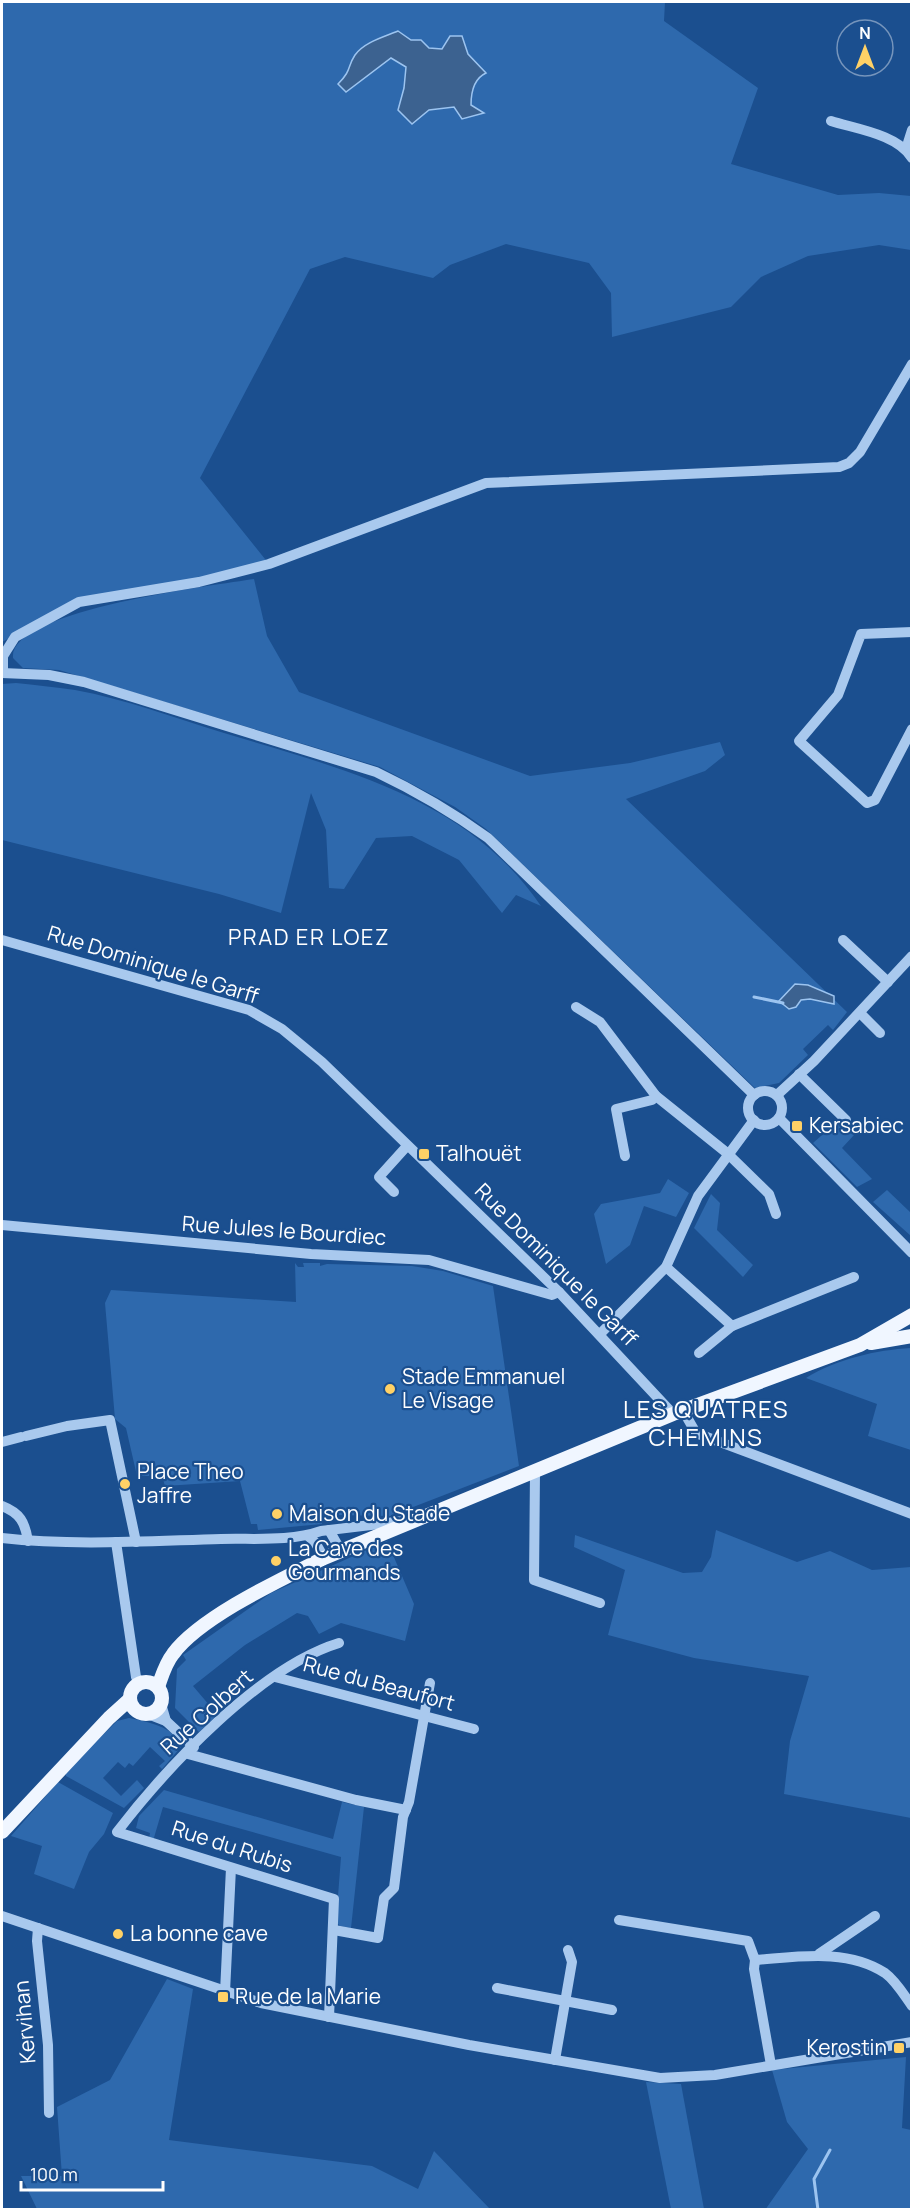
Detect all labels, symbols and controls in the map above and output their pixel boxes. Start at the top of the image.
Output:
north arrow [835,18,895,78]
text: N [859,22,871,44]
street label: Rue Dominique le Garff [44,919,262,1010]
district label: PRAD ER LOEZ [228,922,390,952]
place label: Kersabiec [809,1111,904,1139]
marker: Kersabiec [790,1119,804,1133]
place label: Talhouët [436,1139,522,1167]
marker: Talhouët [417,1147,431,1161]
street label: Rue Dominique le Garff [469,1177,644,1352]
street label: Rue Jules le Bourdiec [181,1209,387,1251]
place label: Stade Emmanuel Le Visage [402,1362,565,1414]
marker: Stade Emmanuel Le Visage [383,1382,397,1396]
district label: LES QUATRES CHEMINS [623,1392,789,1453]
place label: Place Theo Jaffre [137,1457,244,1509]
marker: Place Theo Jaffre [118,1477,132,1491]
place label: Maison du Stade [289,1499,450,1527]
marker: Maison du Stade [270,1507,284,1521]
place label: La Cave des Gourmands [288,1534,403,1586]
marker: La Cave des Gourmands [269,1554,283,1568]
street label: Rue du Beaufort [300,1649,458,1717]
street label: Rue Colbert [154,1662,259,1760]
street label: Rue du Rubis [168,1813,296,1879]
place label: La bonne cave [130,1919,268,1947]
marker: La bonne cave [111,1927,125,1941]
street label: Kervihan [6,1979,42,2065]
place label: Rue de la Marie [235,1982,381,2010]
marker: Rue de la Marie [216,1990,230,2004]
place label: Kerostin [807,2033,887,2061]
marker: Kerostin [892,2041,906,2055]
scale bar [21,2154,164,2192]
text: 100 m [30,2162,78,2186]

